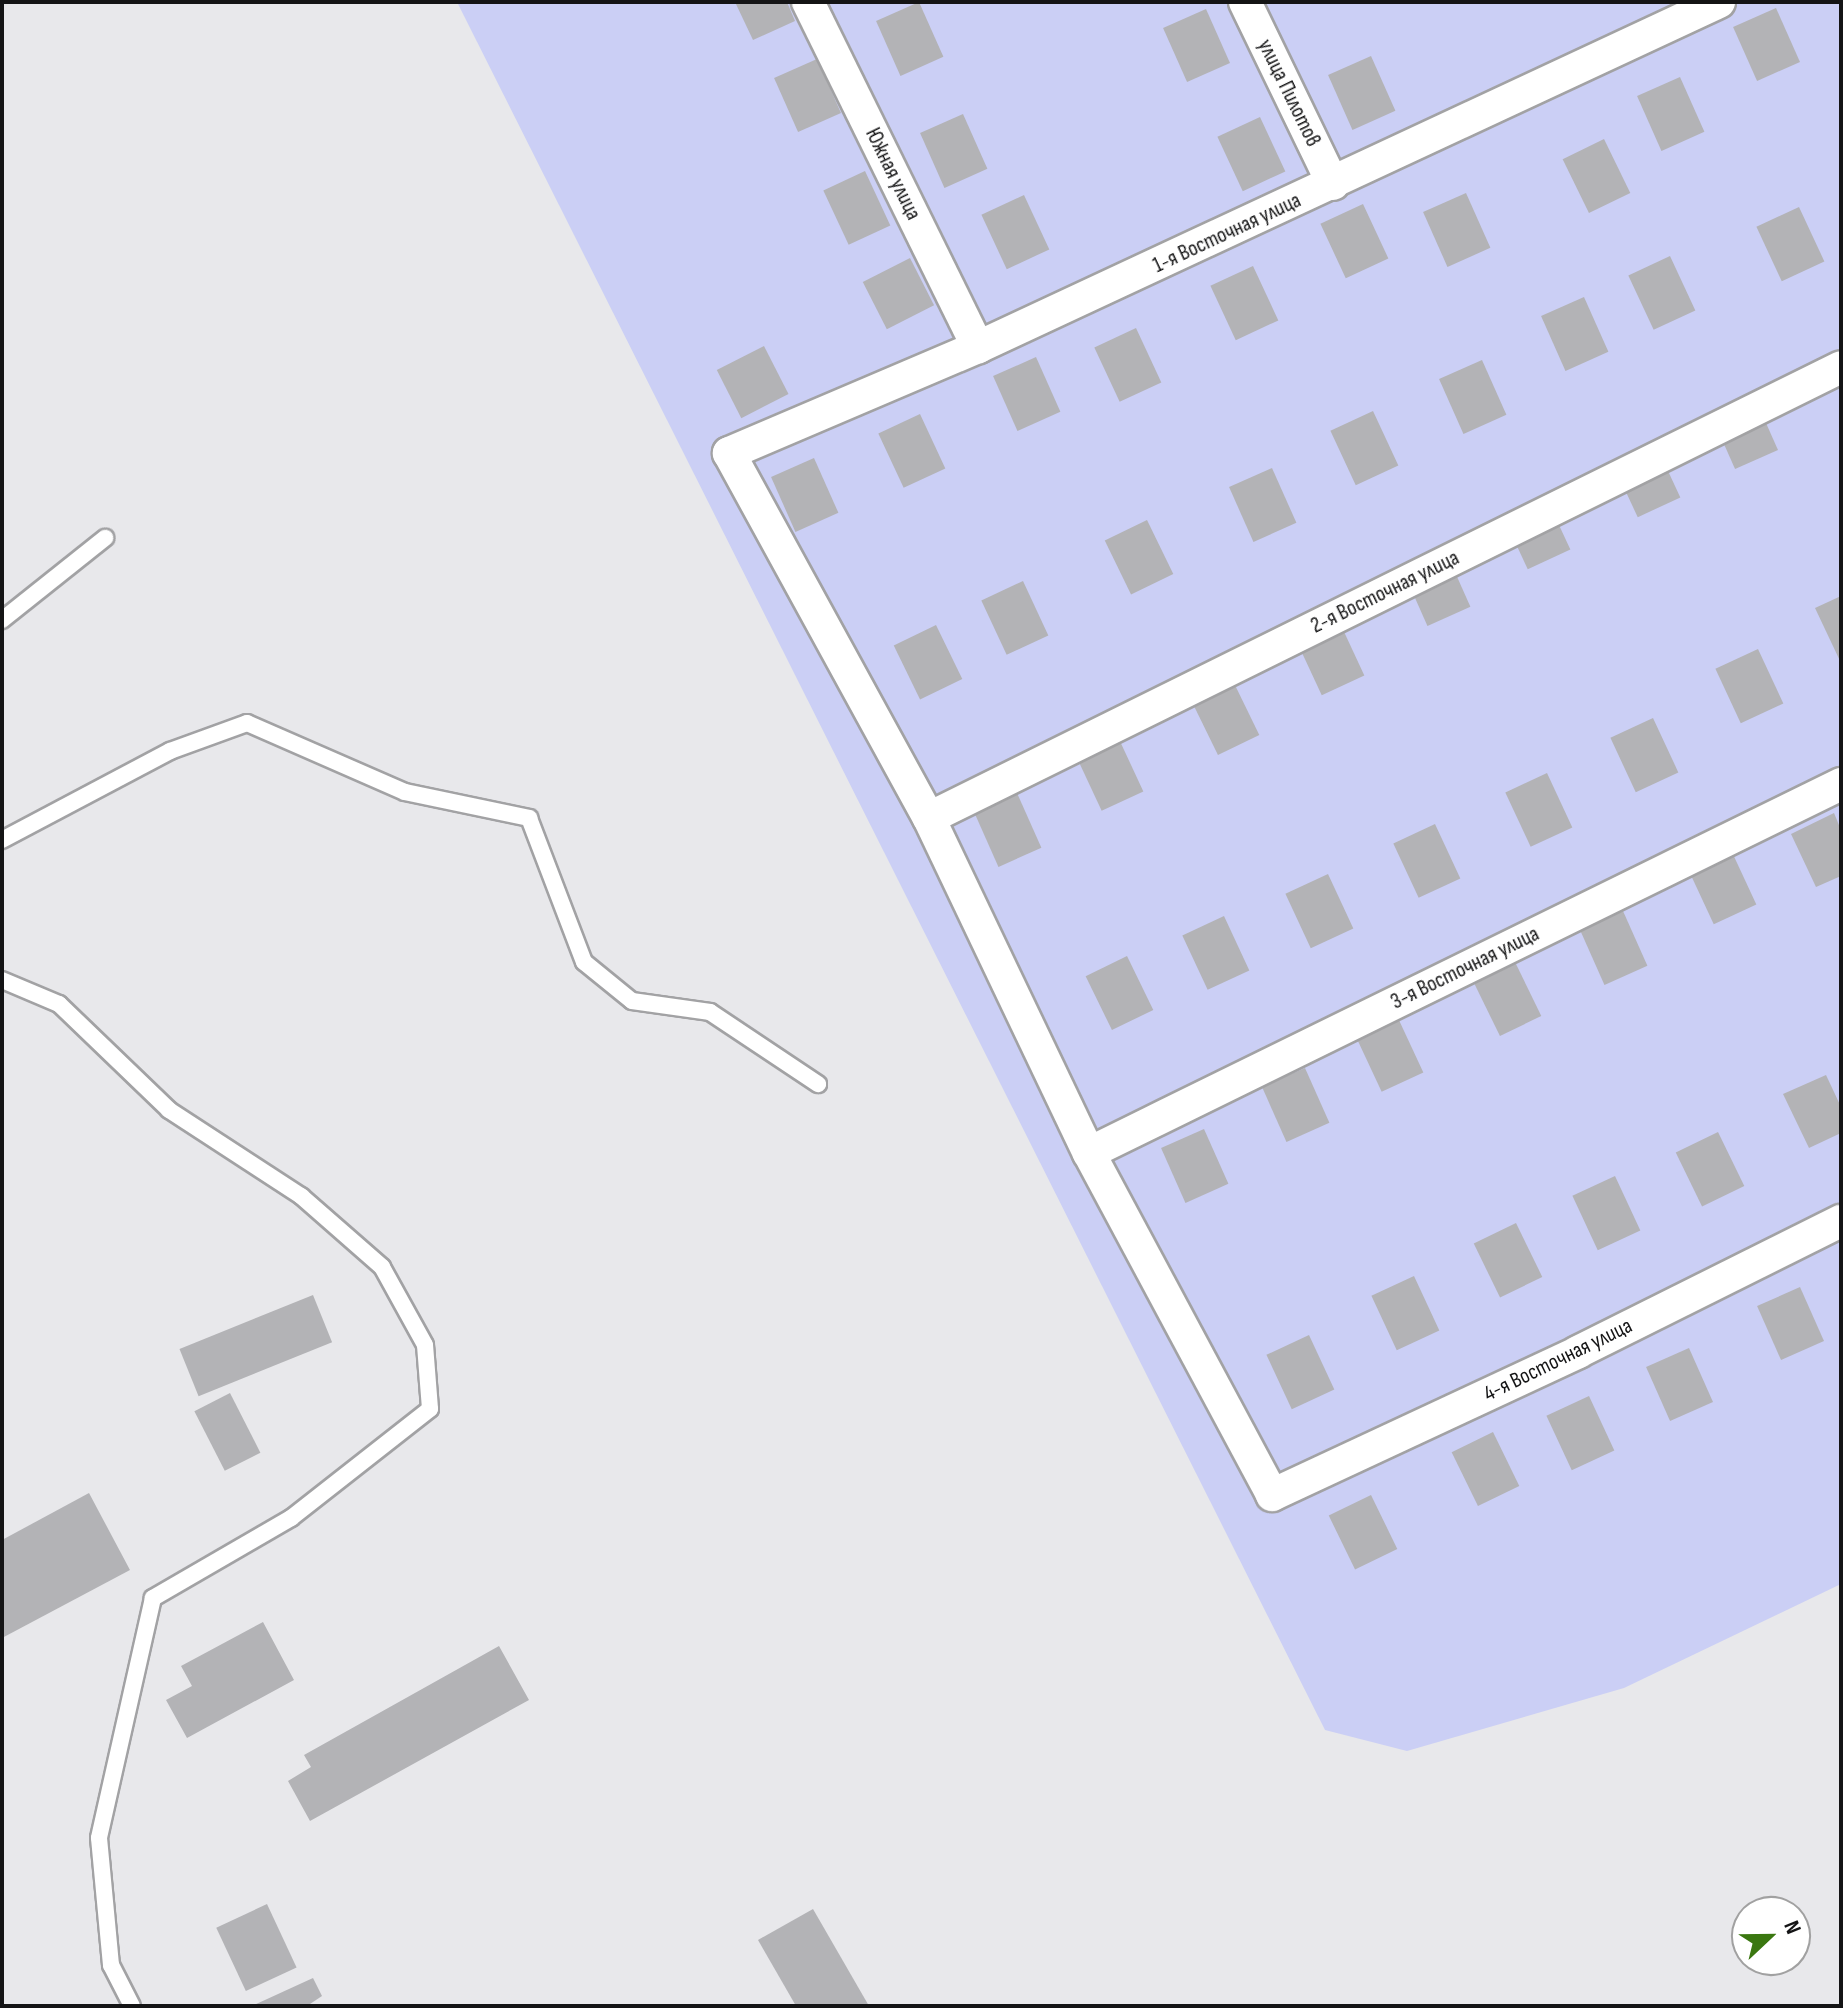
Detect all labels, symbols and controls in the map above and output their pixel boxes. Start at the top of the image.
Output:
street label: улица Пилотов [1252,35,1326,151]
street label: Южная улица [859,124,927,224]
street label: 1-я Восточная улица [1149,187,1305,279]
street label: 2-я Восточная улица [1307,545,1463,639]
street label: 3-я Восточная улица [1386,921,1544,1015]
street label: 4-я Восточная улица [1480,1313,1636,1407]
north arrow [1731,1896,1811,1976]
text: N [1777,1917,1807,1938]

